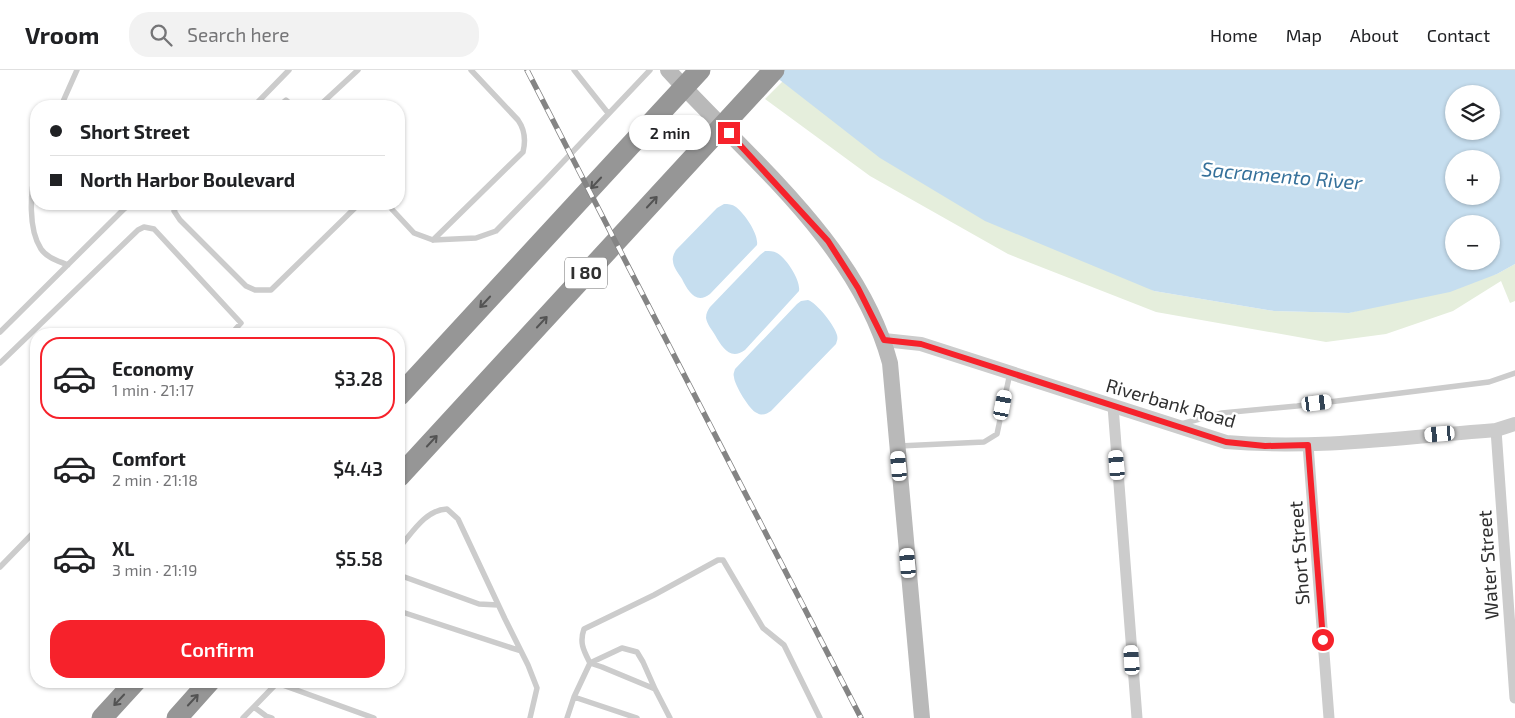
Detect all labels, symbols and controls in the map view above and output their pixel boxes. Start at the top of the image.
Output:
search box [129,12,479,57]
text: Vroom [25,20,99,49]
icon: search [147,21,175,49]
text: Search here [187,23,289,46]
text: Home [1210,24,1258,46]
text: Map [1286,24,1322,46]
text: About [1350,24,1399,46]
text: Contact [1427,24,1490,46]
map controls [1445,85,1500,270]
button: layers [1445,85,1500,140]
callout: 2 min [629,116,712,150]
text: Short Street [80,120,190,143]
route end [718,122,740,144]
text: 2 min [650,123,690,142]
button: + [1445,150,1500,205]
water label: Sacramento River [1201,156,1364,194]
text: North Harbor Boulevard [80,168,295,191]
one-way arrow [590,176,602,189]
one-way arrow [646,196,658,209]
button: − [1445,215,1500,270]
road number: I 80 [565,258,607,288]
one-way arrow [479,296,491,309]
one-way arrow [536,315,548,328]
icon: car [52,356,97,401]
text: Economy [112,357,194,380]
text: $3.28 [334,367,383,390]
street label: Riverbank Road [1104,373,1239,432]
text: 1 min · 21:17 [112,380,194,399]
car [992,389,1013,421]
car [1301,394,1332,412]
car [1424,425,1455,443]
one-way arrow [426,435,438,448]
icon: car [52,446,97,491]
text: Comfort [112,447,186,470]
car [1108,449,1125,481]
car [890,450,907,482]
text: $4.43 [333,457,383,480]
text: 2 min · 21:18 [112,470,198,489]
street label: Short Street [1283,500,1314,606]
street label: Water Street [1472,509,1503,621]
icon: car [52,536,97,581]
text: XL [112,537,134,560]
text: $5.58 [335,547,383,570]
car [899,547,916,579]
text: 3 min · 21:19 [112,560,197,579]
button: Confirm [50,620,385,678]
route start [1312,629,1334,651]
car [1123,645,1140,675]
one-way arrow [113,693,125,706]
one-way arrow [188,693,199,706]

